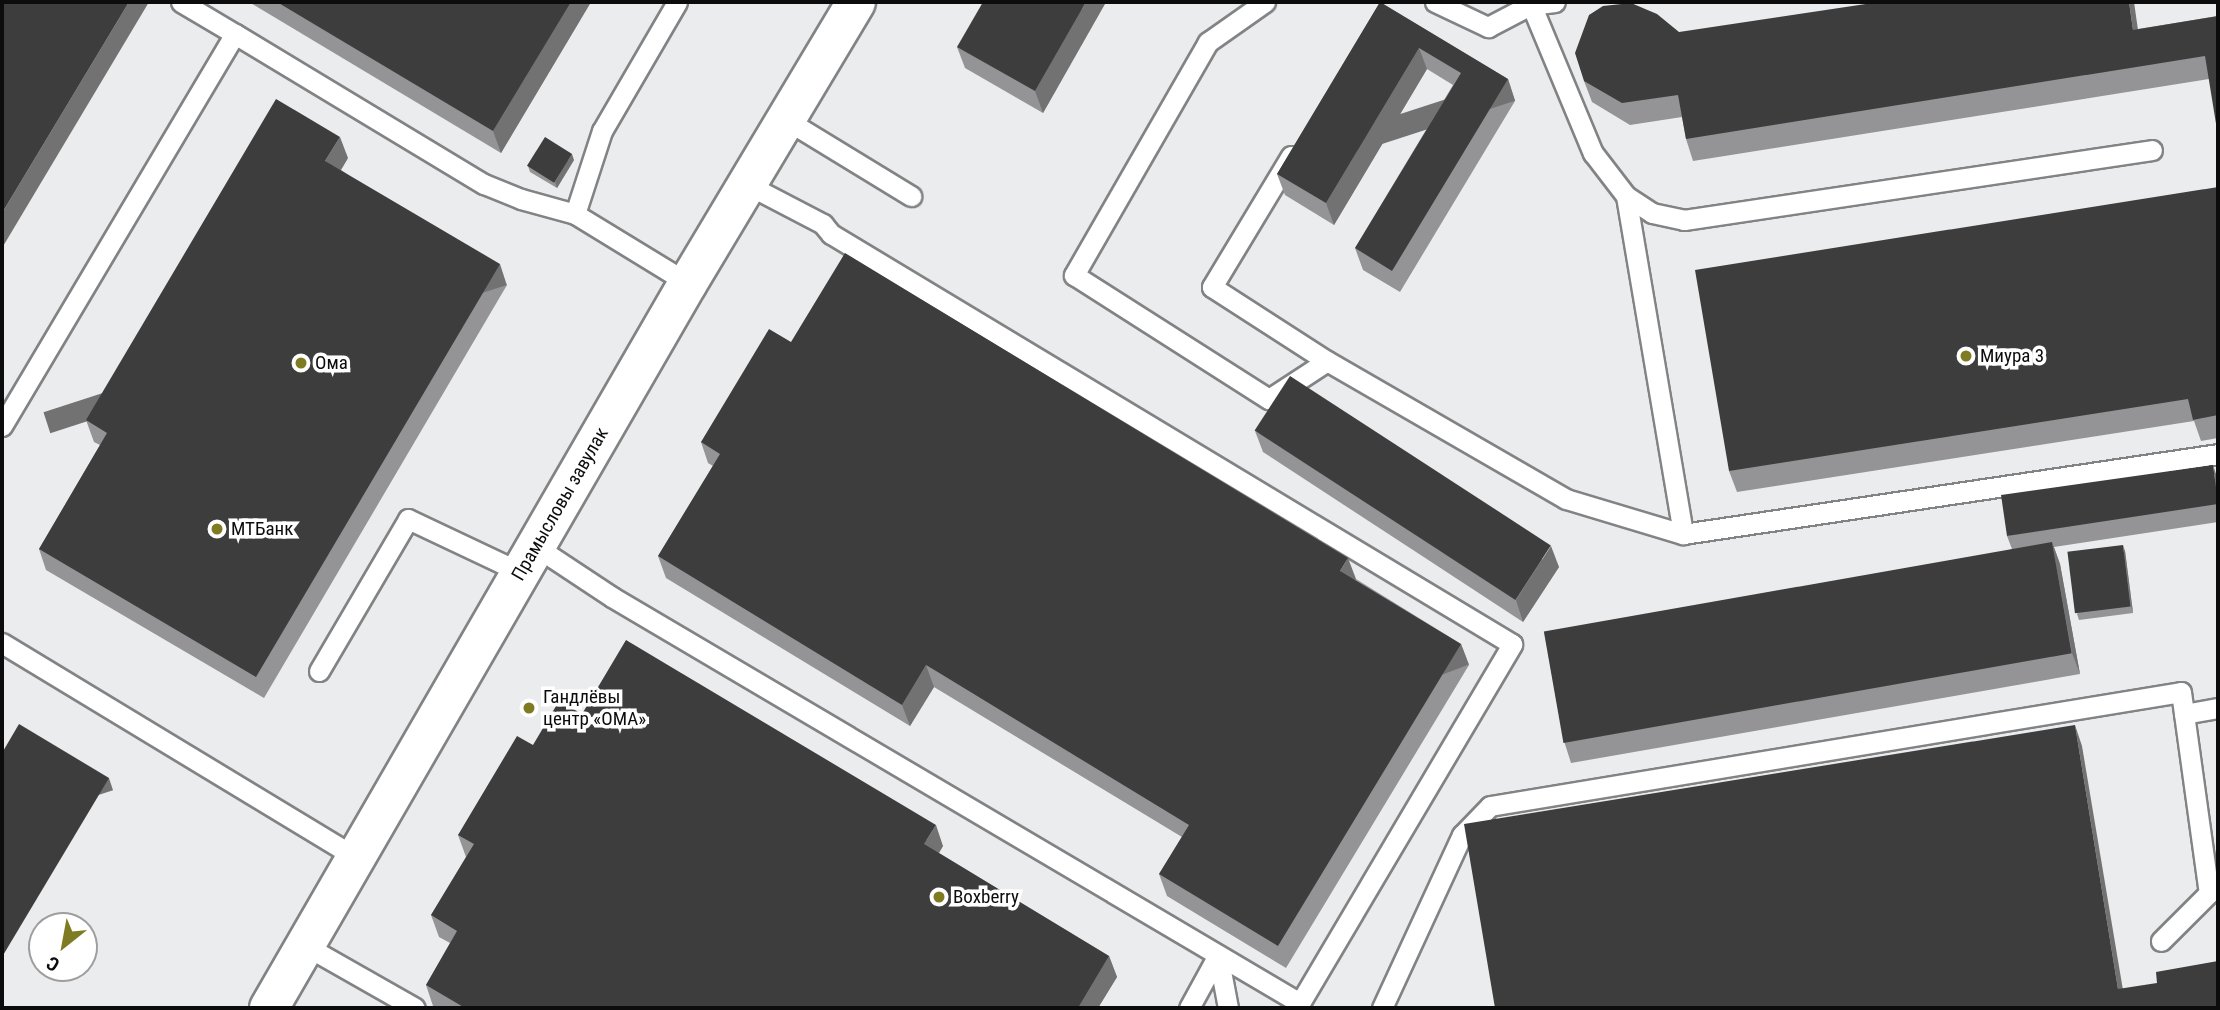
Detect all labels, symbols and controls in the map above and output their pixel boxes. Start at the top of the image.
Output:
place label: Миура 3 [1980,345,2044,367]
marker: Миура 3 [1958,348,1974,364]
place label: Ома [315,352,348,374]
marker: Ома [293,355,309,371]
street label: Прамысловы завулак [507,423,613,585]
place label: МТБанк [231,518,293,540]
marker: МТБанк [209,521,225,537]
place label: Гандлёвы центр «ОМА» [543,686,646,730]
marker: Гандлёвы центр «ОМА» [521,700,537,716]
place label: Boxberry [953,886,1019,908]
marker: Boxberry [931,889,947,905]
north arrow [28,912,98,982]
text: С [42,951,64,976]

